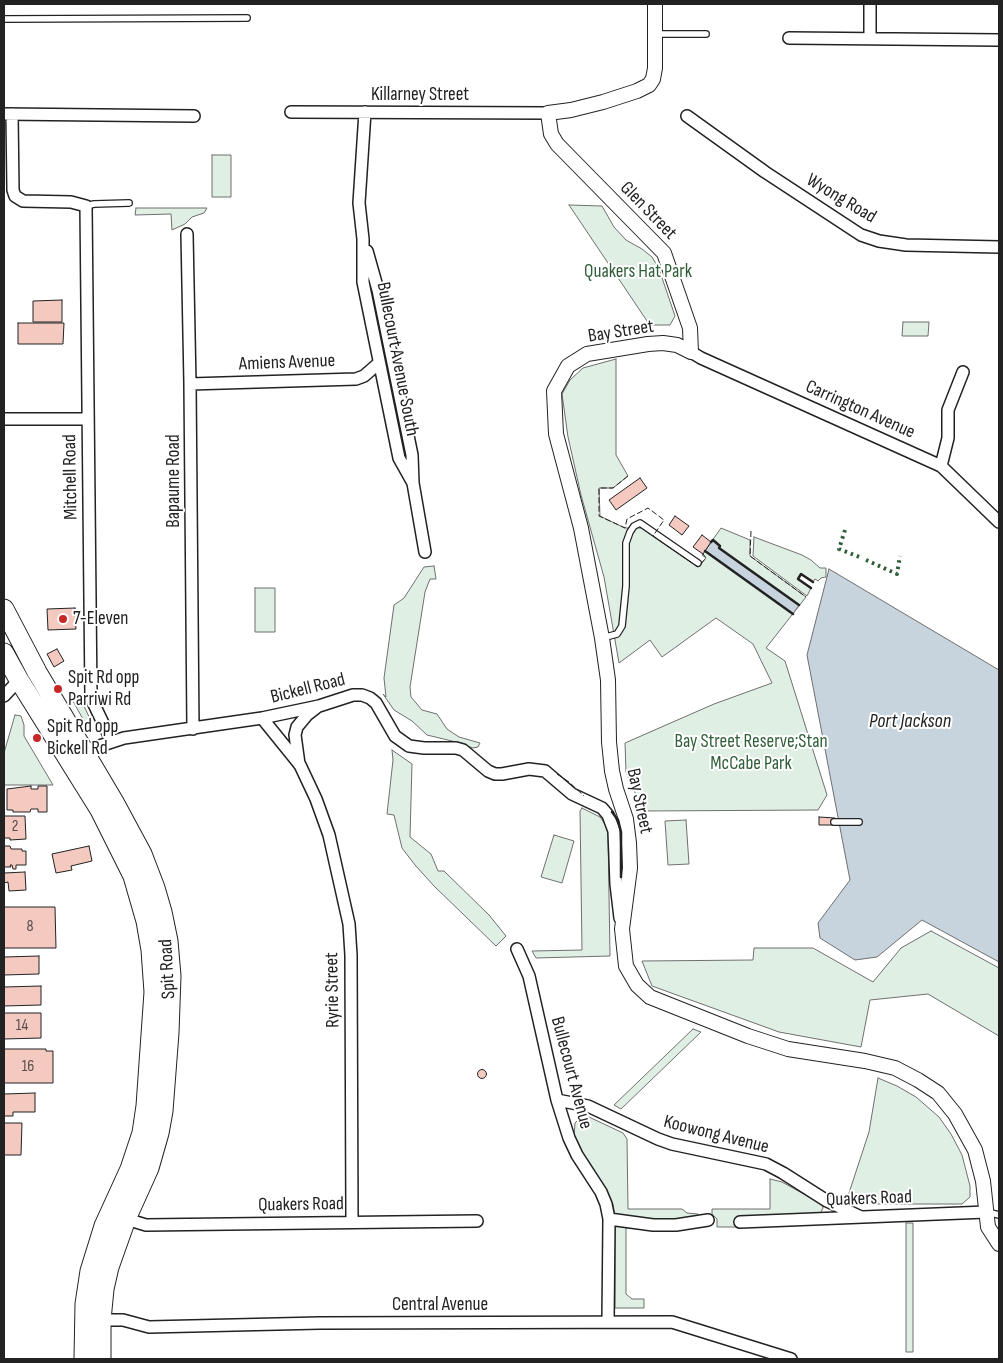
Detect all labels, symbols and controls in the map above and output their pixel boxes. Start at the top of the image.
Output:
street label: Killarney Street [371,84,469,106]
street label: Wyong Road [802,169,880,229]
street label: Glen Street [615,177,681,245]
park label: Quakers Hat Park [584,261,692,283]
street label: Bullecourt Avenue South [371,280,423,438]
street label: Bay Street [587,316,655,348]
street label: Amiens Avenue [238,350,336,376]
street label: Carrington Avenue [802,376,918,444]
street label: Mitchell Road [59,434,83,520]
street label: Bapaume Road [163,434,185,528]
place label: 7-Eleven [73,608,128,630]
marker: 7-Eleven [57,613,69,625]
place label: Spit Rd opp Parriwi Rd [68,667,139,711]
street label: Bickell Road [268,669,348,709]
marker: Spit Rd opp Parriwi Rd [52,683,64,695]
water label: Port Jackson [869,710,951,734]
place label: Spit Rd opp Bickell Rd [47,716,118,760]
park label: Bay Street Reserve;Stan McCabe Park [674,731,828,775]
marker: Spit Rd opp Bickell Rd [31,732,43,744]
street label: Bay Street [621,766,657,836]
house number: 2 [12,817,18,837]
house number: 8 [26,917,34,937]
street label: Spit Road [155,938,181,1000]
street label: Ryrie Street [321,952,345,1028]
street label: Bullecourt Avenue [545,1014,597,1132]
house number: 14 [16,1016,28,1036]
house number: 16 [22,1057,34,1077]
street label: Koowong Avenue [661,1111,771,1159]
street label: Quakers Road [826,1186,912,1212]
street label: Quakers Road [258,1193,344,1217]
street label: Central Avenue [392,1294,488,1316]

